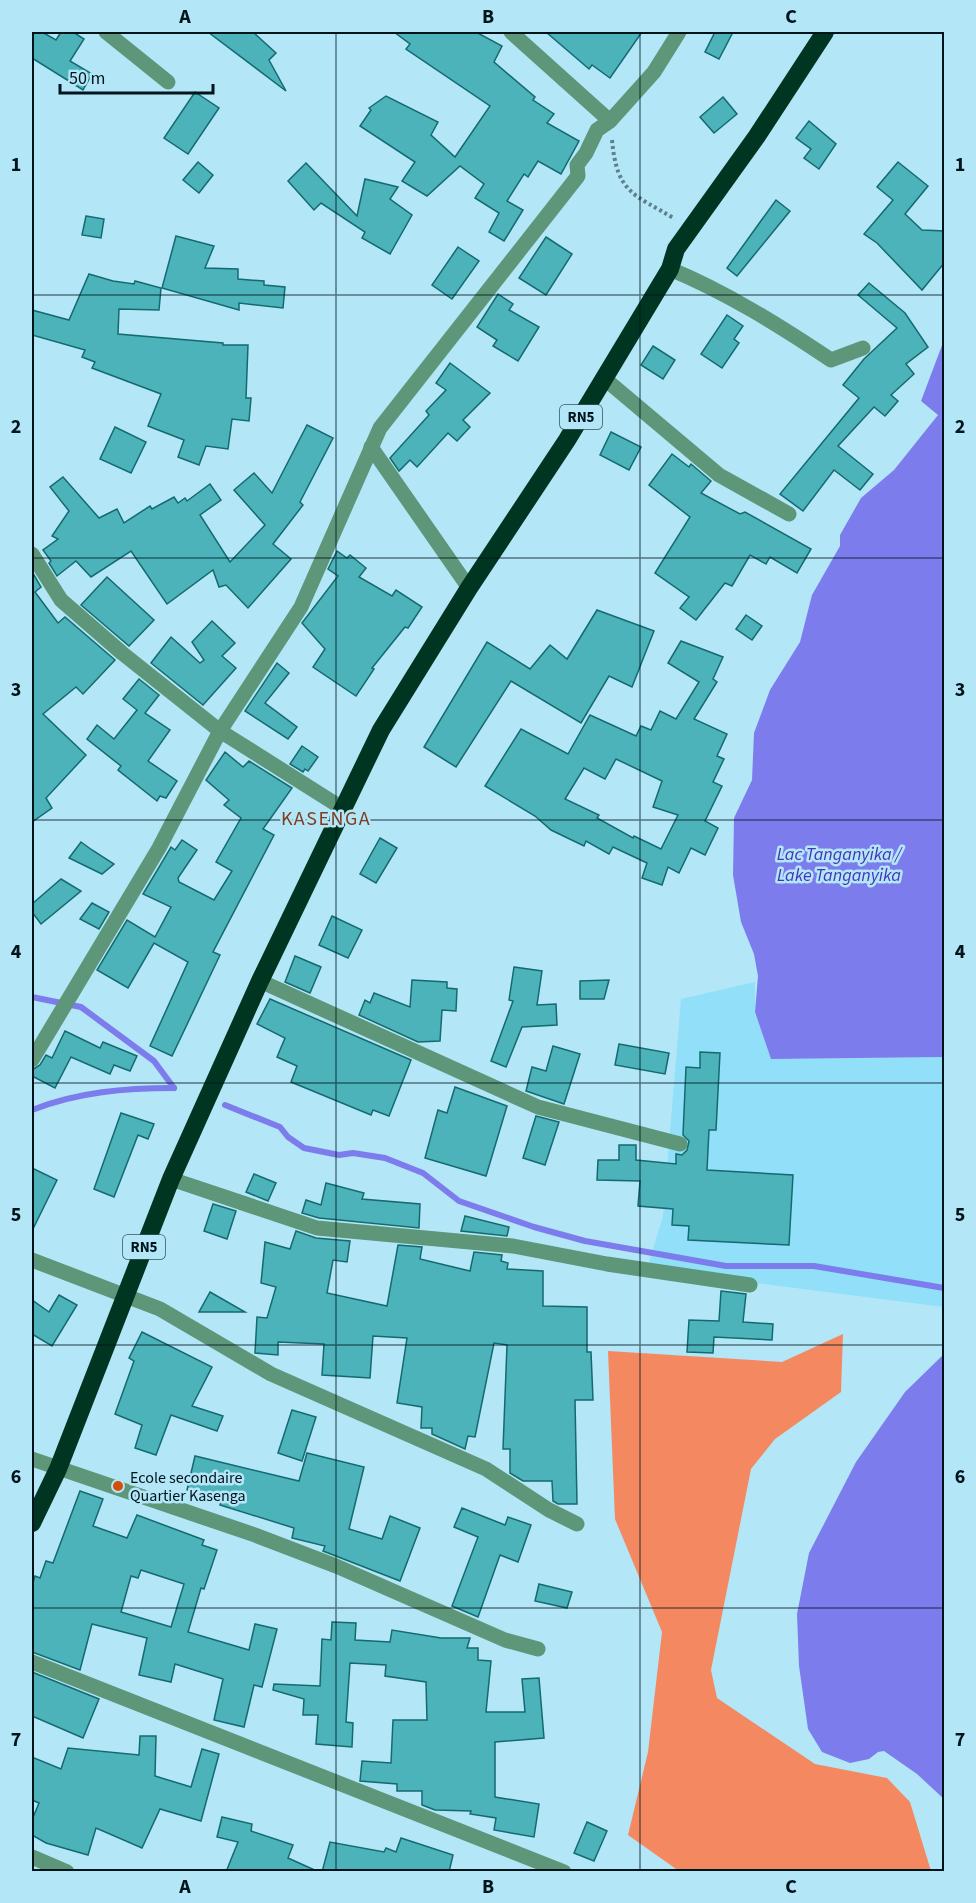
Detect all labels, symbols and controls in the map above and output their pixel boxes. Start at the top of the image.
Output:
text: A [178,3,191,31]
text: B [482,3,494,31]
text: C [785,3,797,31]
scale bar [60,57,213,95]
text: 50 m [69,66,105,91]
text: 1 [11,151,21,179]
text: 1 [955,151,965,179]
road number: RN5 [560,405,602,429]
text: 2 [11,413,21,441]
text: 2 [955,413,965,441]
text: 3 [11,676,21,704]
text: 3 [955,676,965,704]
district label: KASENGA [281,805,371,833]
water label: Lac Tanganyika / Lake Tanganyika [777,842,903,888]
text: 4 [11,938,22,966]
text: 4 [955,938,966,966]
text: 5 [11,1201,21,1229]
text: 5 [955,1201,965,1229]
road number: RN5 [123,1235,165,1259]
text: 6 [11,1463,21,1491]
text: 6 [955,1463,965,1491]
place label: Ecole secondaire Quartier Kasenga [130,1467,246,1507]
marker: Ecole secondaire Quartier Kasenga [111,1479,125,1493]
text: 7 [11,1726,21,1754]
text: 7 [955,1726,965,1754]
text: A [178,1873,191,1901]
text: B [482,1873,494,1901]
text: C [785,1873,797,1901]

